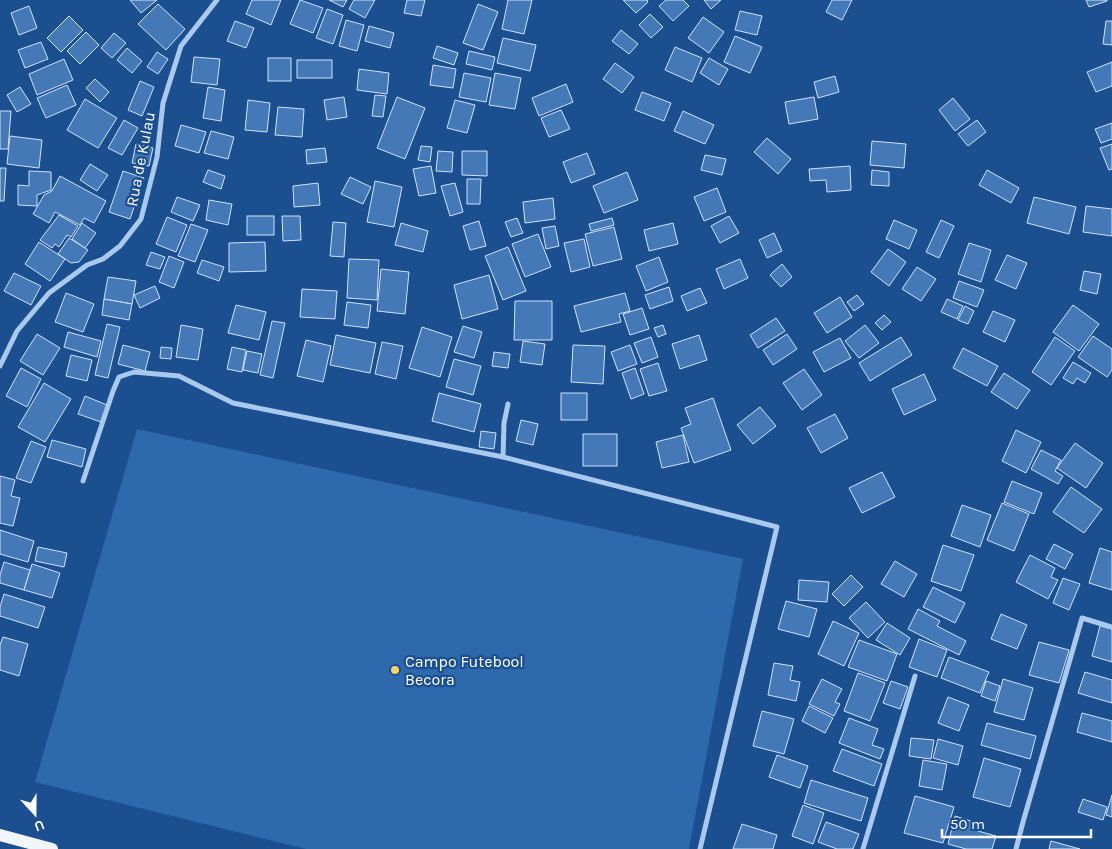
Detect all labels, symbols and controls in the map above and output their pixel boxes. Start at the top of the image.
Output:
street label: Rua de Kulau [122,110,159,208]
place label: Campo Futebool Becora [405,652,524,689]
marker: Campo Futebool Becora [389,664,401,676]
north arrow [10,789,60,839]
scale bar [942,806,1091,838]
text: 50 m [950,815,985,833]
text: U [32,816,47,835]

